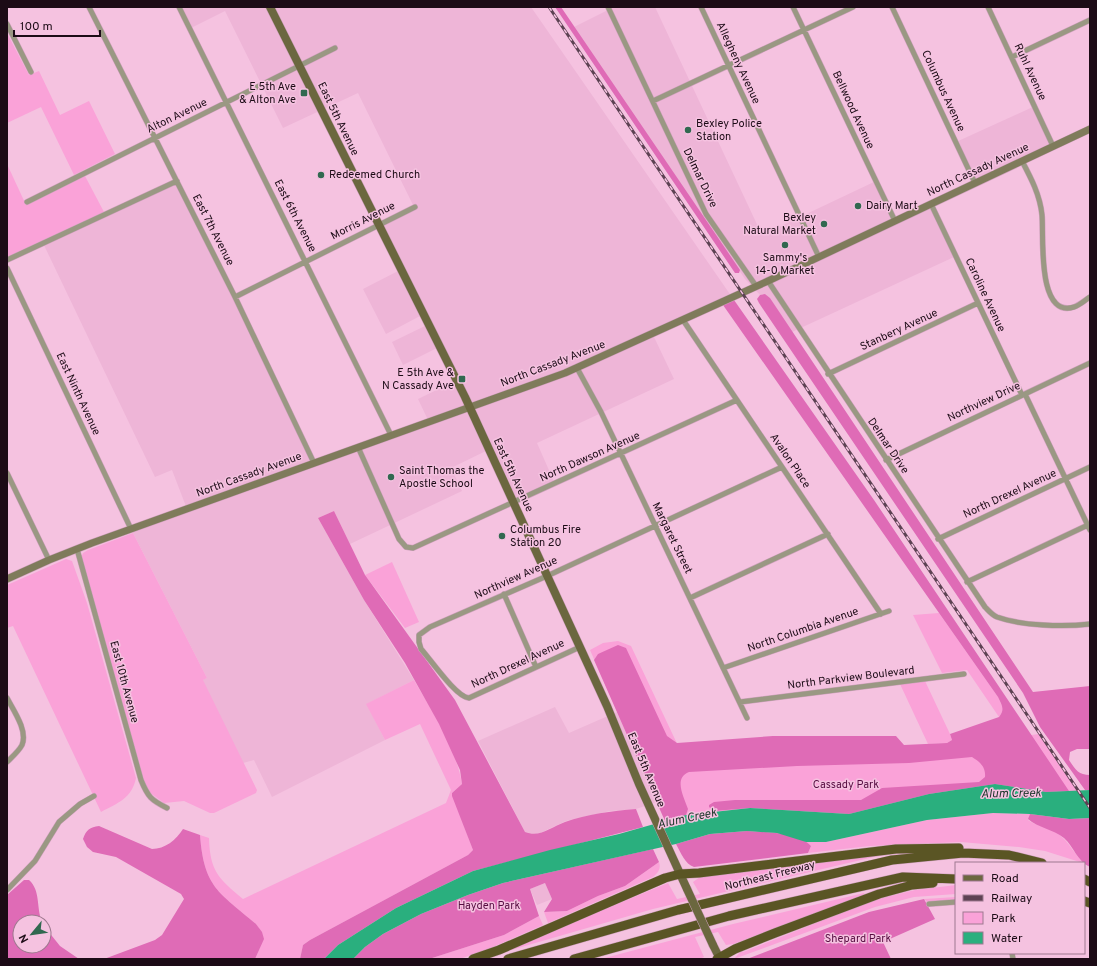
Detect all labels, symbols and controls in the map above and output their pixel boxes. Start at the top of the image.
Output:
scale bar [14,12,100,38]
text: 100 m [20,19,53,35]
street label: Allegheny Avenue [713,20,763,106]
street label: Ruhl Avenue [1011,41,1049,103]
street label: Columbus Avenue [918,48,968,134]
street label: Bellwood Avenue [829,69,877,151]
place label: E 5th Ave & Alton Ave [239,80,296,107]
street label: East 5th Avenue [314,80,362,158]
marker: E 5th Ave & Alton Ave [299,88,309,98]
street label: Alton Avenue [144,95,210,137]
place label: Bexley Police Station [696,117,762,144]
marker: Bexley Police Station [683,125,693,135]
street label: North Cassady Avenue [925,140,1031,200]
street label: Delmar Drive [680,146,720,210]
place label: Redeemed Church [329,168,420,182]
marker: Redeemed Church [316,170,326,180]
street label: East 6th Avenue [271,177,319,255]
street label: East 7th Avenue [189,192,237,268]
street label: Morris Avenue [329,199,398,243]
place label: Dairy Mart [866,199,918,213]
marker: Dairy Mart [853,201,863,211]
place label: Bexley Natural Market [743,211,816,238]
marker: Bexley Natural Market [819,219,829,229]
marker: Sammy's 14-0 Market [780,240,790,250]
place label: Sammy's 14-0 Market [756,251,814,278]
street label: Caroline Avenue [962,256,1008,334]
street label: Stanbery Avenue [858,306,940,354]
street label: North Cassady Avenue [499,338,607,390]
street label: East Ninth Avenue [53,350,103,438]
place label: E 5th Ave & N Cassady Ave [382,366,455,393]
marker: E 5th Ave & N Cassady Ave [457,374,467,384]
street label: Northview Drive [945,379,1023,425]
street label: Delmar Drive [864,415,912,477]
street label: North Dawson Avenue [538,429,642,485]
street label: Avalon Place [767,431,813,491]
street label: East 5th Avenue [490,436,536,514]
street label: North Cassady Avenue [194,449,304,501]
place label: Saint Thomas the Apostle School [399,464,485,491]
street label: North Drexel Avenue [961,466,1059,522]
marker: Saint Thomas the Apostle School [386,472,396,482]
street label: Margaret Street [649,500,695,576]
place label: Columbus Fire Station 20 [510,523,581,550]
marker: Columbus Fire Station 20 [497,531,507,541]
street label: Northview Avenue [472,553,560,603]
street label: North Columbia Avenue [746,604,860,656]
street label: North Drexel Avenue [469,636,567,692]
street label: East 10th Avenue [106,639,142,725]
street label: North Parkview Boulevard [787,663,915,693]
street label: East 5th Avenue [624,730,668,810]
park label: Cassady Park [813,778,879,792]
water label: Alum Creek [981,785,1042,803]
water label: Alum Creek [656,805,719,833]
street label: Northeast Freeway [723,858,817,894]
legend [955,862,1085,954]
text: Road [991,871,1019,887]
text: Railway [991,891,1032,907]
park label: Hayden Park [458,899,520,913]
text: Park [991,911,1016,927]
north arrow [12,914,52,954]
text: Water [991,931,1023,947]
text: N [16,932,32,945]
park label: Shepard Park [825,932,892,946]

